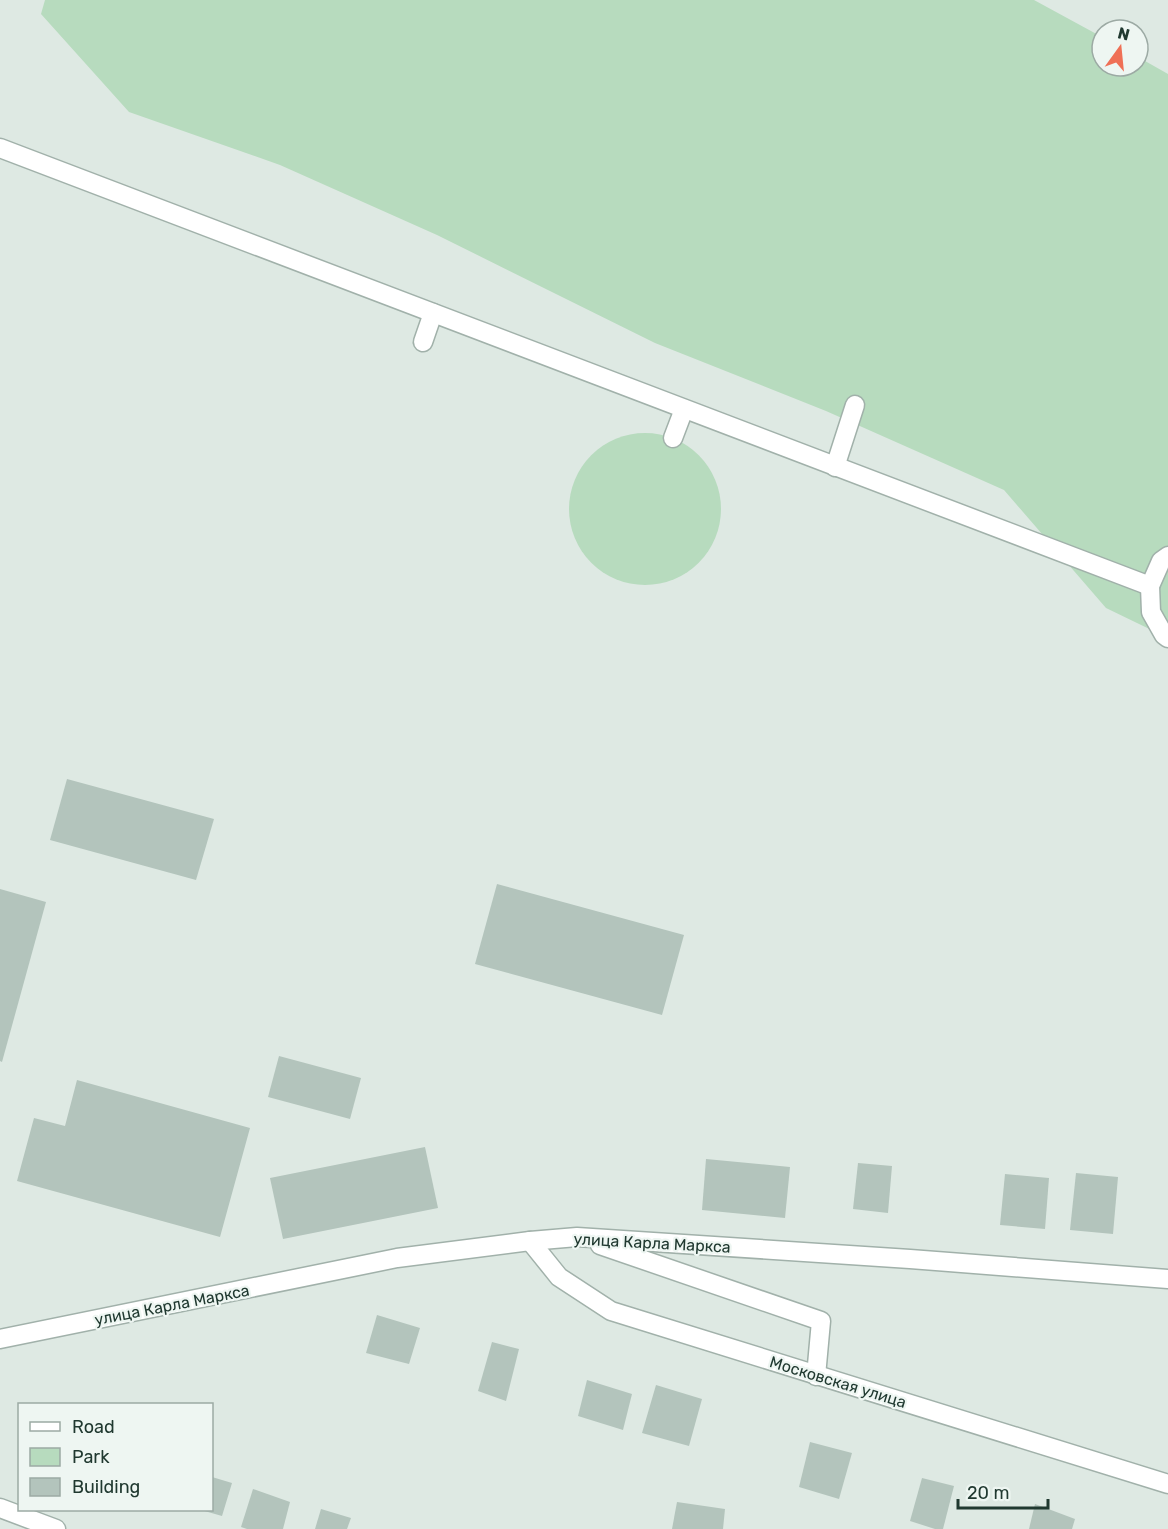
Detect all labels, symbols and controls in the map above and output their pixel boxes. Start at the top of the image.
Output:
north arrow [1090,18,1150,78]
text: N [1116,23,1132,45]
street label: улица Карла Маркса [573,1229,731,1257]
street label: улица Карла Маркса [93,1281,251,1329]
street label: Московская улица [767,1352,909,1412]
legend [18,1403,213,1511]
text: Road [72,1416,115,1438]
text: Park [72,1446,110,1468]
scale bar [958,1472,1048,1510]
text: Building [72,1476,140,1498]
text: 20 m [967,1482,1009,1504]

